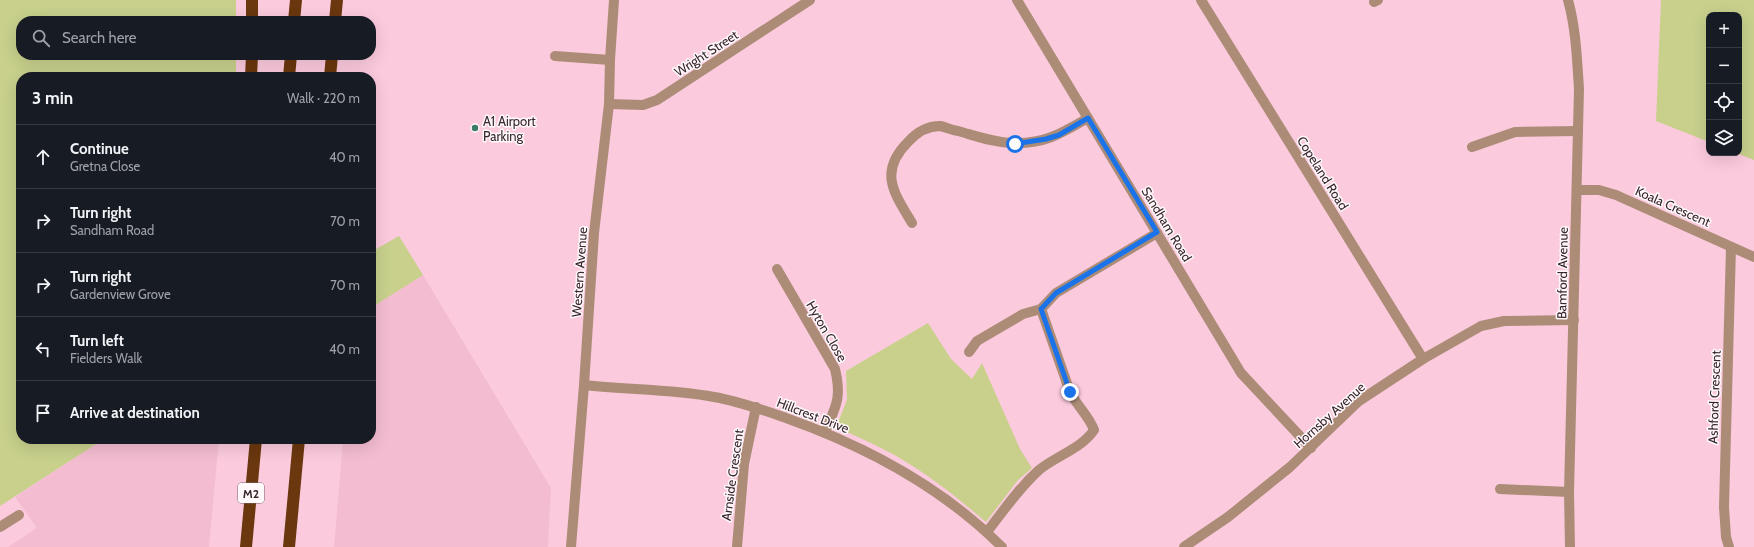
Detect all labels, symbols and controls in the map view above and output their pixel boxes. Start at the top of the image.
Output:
map controls [1706,12,1742,156]
button: + [1706,12,1742,48]
search box [16,16,376,60]
street label: Wright Street [671,26,741,80]
icon: search [30,27,52,49]
text: Search here [62,29,137,47]
button: − [1706,48,1742,84]
button: locate [1706,84,1742,120]
text: 3 min [32,88,73,108]
text: Walk · 220 m [287,90,360,106]
place label: A1 Airport Parking [483,113,536,144]
button: layers [1706,120,1742,156]
marker: A1 Airport Parking [470,123,480,133]
street label: Copeland Road [1294,133,1352,213]
route start [1006,135,1024,153]
text: Continue [70,140,129,158]
icon: ahead [32,146,54,168]
text: 40 m [329,149,360,165]
text: Gretna Close [70,158,140,174]
street label: Koala Crescent [1633,182,1714,230]
street label: Sandham Road [1138,184,1196,264]
text: Turn right [70,204,131,222]
icon: right [32,210,54,232]
text: 70 m [330,213,360,229]
text: Sandham Road [70,222,154,238]
street label: Western Avenue [568,226,590,318]
street label: Bamford Avenue [1553,227,1571,319]
text: Turn right [70,268,131,286]
icon: right [32,274,54,296]
text: 70 m [330,277,360,293]
text: Gardenview Grove [70,286,171,302]
street label: Hyton Close [803,298,851,365]
text: Turn left [70,332,124,350]
icon: left [32,338,54,360]
text: 40 m [329,341,360,357]
street label: Ashford Crescent [1704,349,1724,444]
text: Fielders Walk [70,350,142,366]
street label: Hornsby Avenue [1290,378,1368,451]
route end [1061,383,1079,401]
street label: Hillcrest Drive [775,394,852,436]
icon: arrive [32,402,54,424]
text: Arrive at destination [70,404,200,422]
street label: Arnside Crescent [718,428,746,522]
road number: M2 [238,483,264,503]

